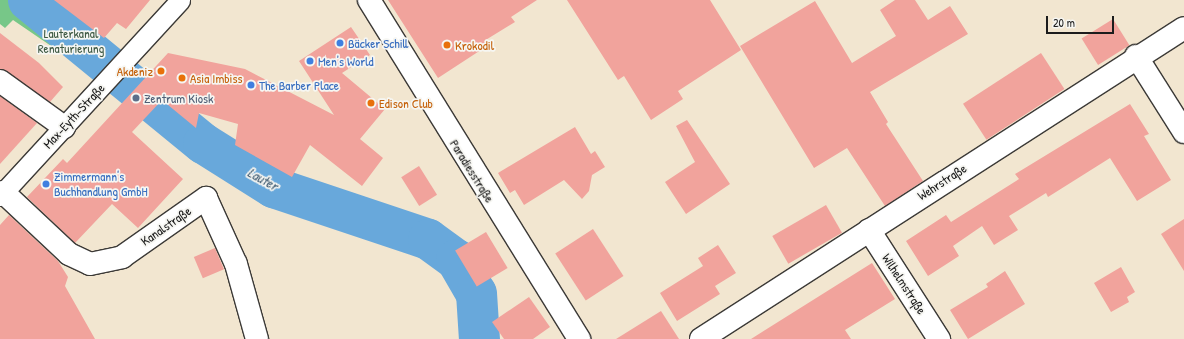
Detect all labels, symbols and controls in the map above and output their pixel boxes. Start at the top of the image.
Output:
scale bar [1048,8,1116,34]
text: 20 m [1053,14,1075,31]
park label: Lauterkanal Renaturierung [38,26,104,57]
place label: Bäcker Schill [348,35,408,51]
place label: Krokodil [455,37,494,53]
marker: Bäcker Schill [335,38,345,48]
marker: Krokodil [442,40,452,50]
place label: Men's World [318,53,374,69]
marker: Men's World [305,56,315,66]
place label: Akdeniz [117,63,153,79]
marker: Akdeniz [156,66,166,76]
place label: Asia Imbiss [190,70,243,86]
marker: Asia Imbiss [177,73,187,83]
place label: The Barber Place [259,77,339,93]
street label: Max-Eyth-Straße [40,80,108,152]
marker: The Barber Place [246,80,256,90]
place label: Zentrum Kiosk [144,90,213,106]
marker: Zentrum Kiosk [131,93,141,103]
place label: Edison Club [379,95,433,111]
marker: Edison Club [366,98,376,108]
street label: Paradiesstraße [447,137,497,205]
street label: Wehrstraße [915,160,969,204]
water label: Lauter [245,164,281,194]
place label: Zimmermann's Buchhandlung GmbH [54,169,148,200]
marker: Zimmermann's Buchhandlung GmbH [41,179,51,189]
street label: Kanalstraße [138,203,194,249]
street label: Wilhelmstraße [879,251,929,317]

